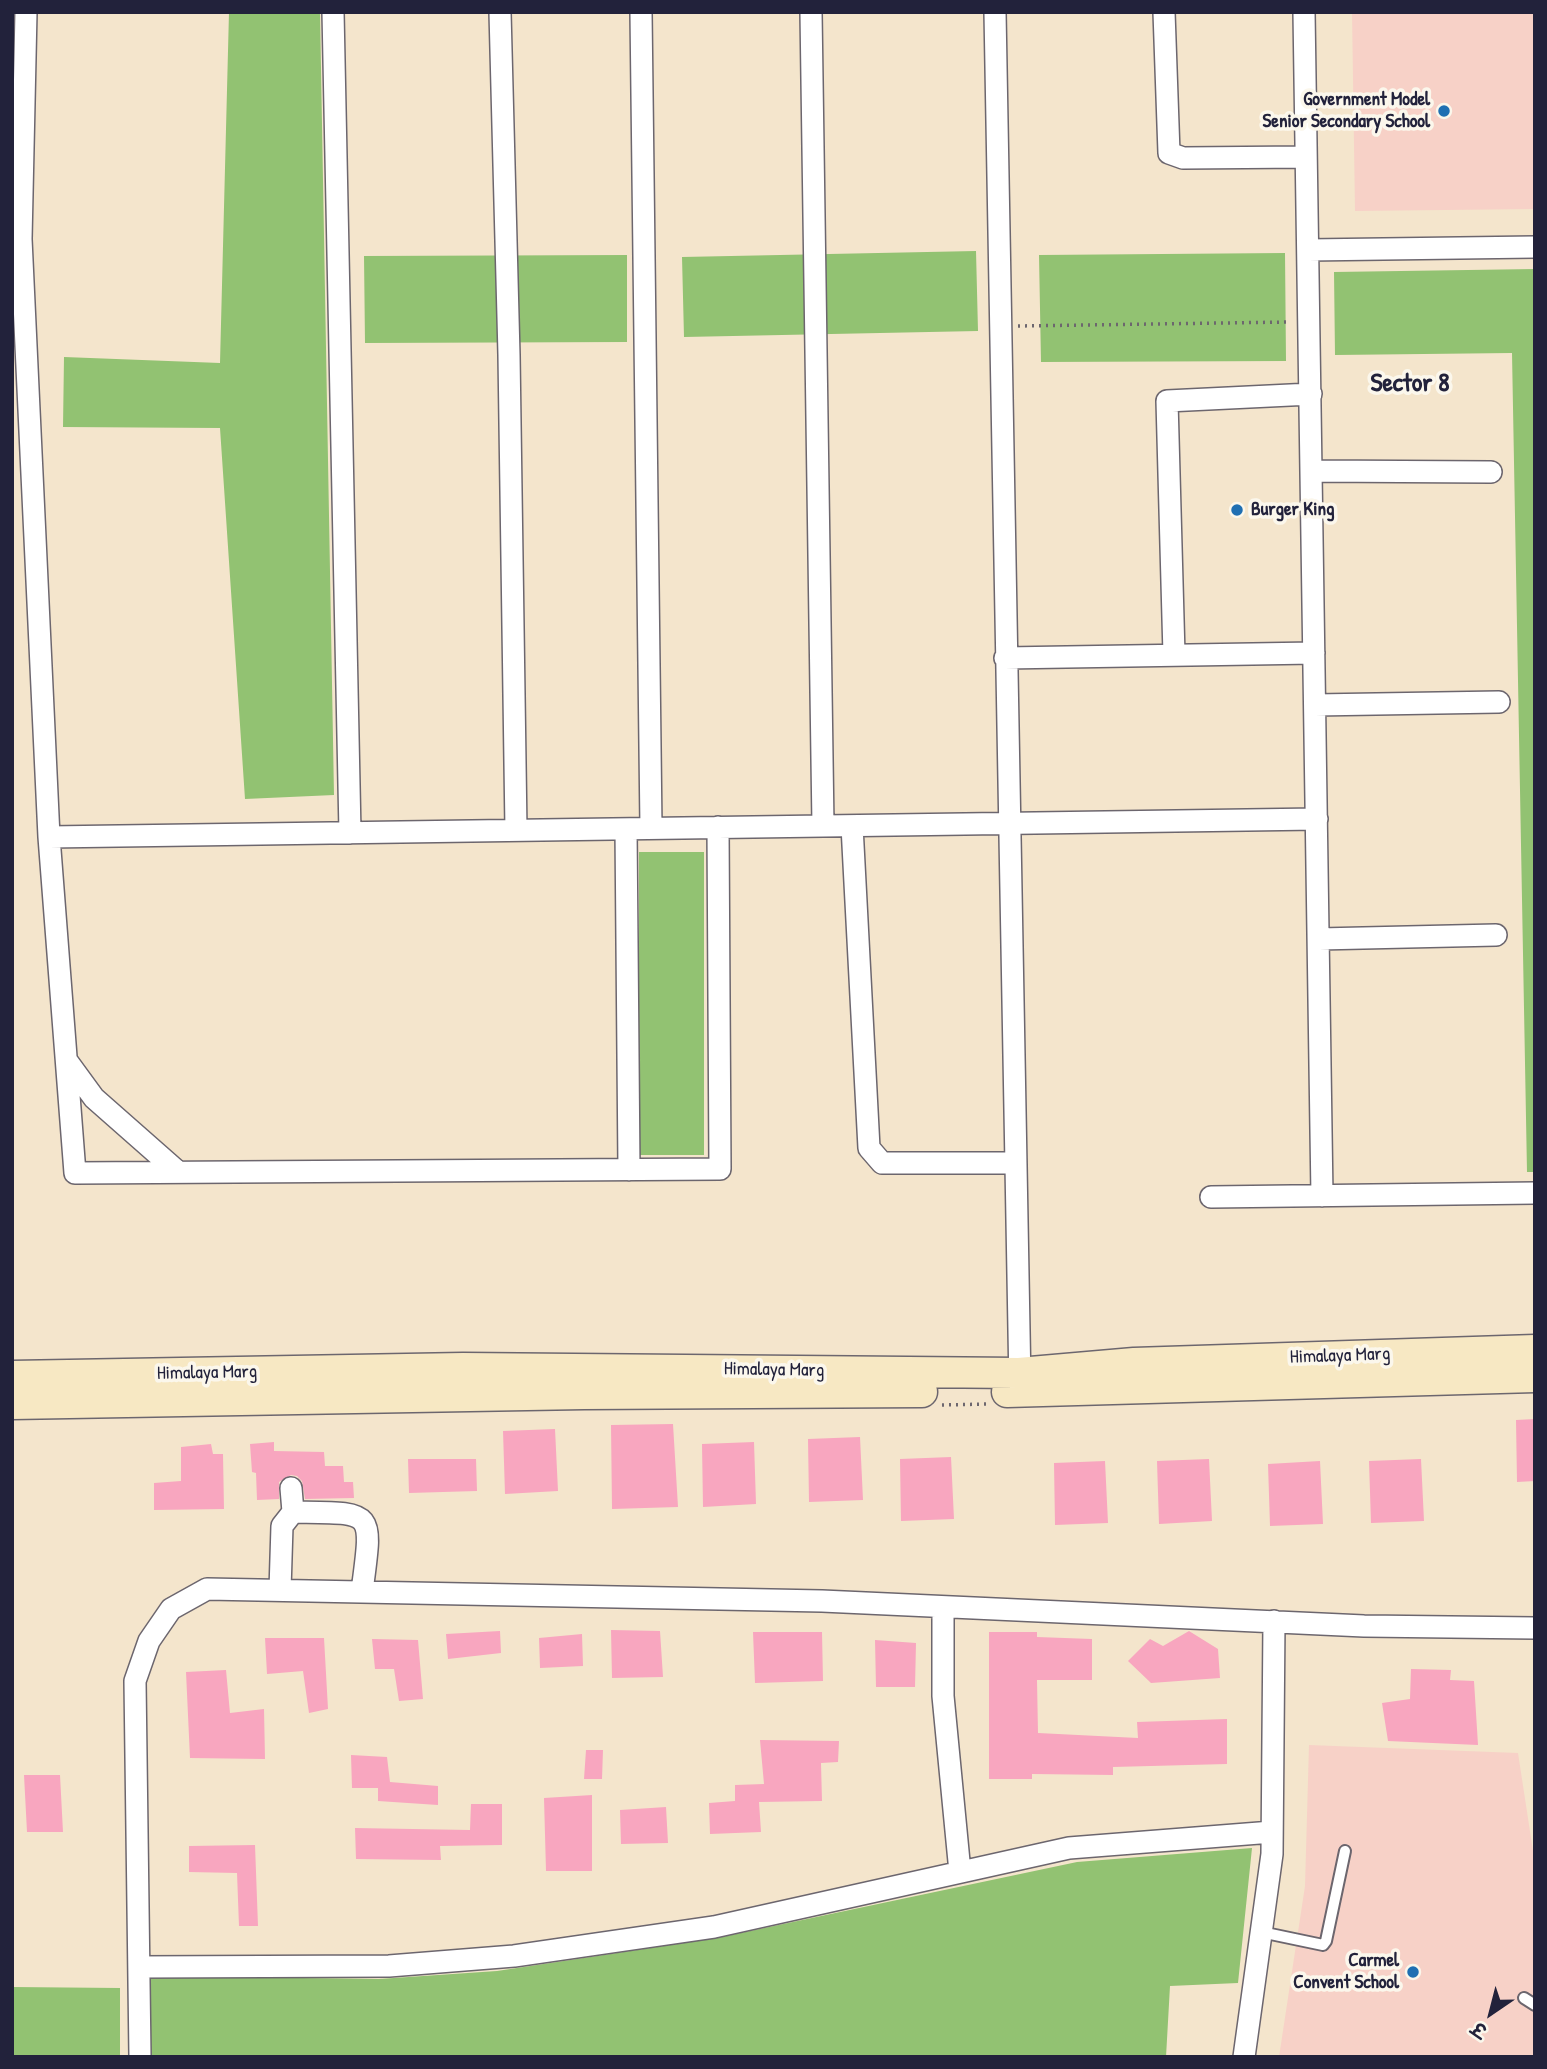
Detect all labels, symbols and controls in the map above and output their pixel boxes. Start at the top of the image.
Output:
place label: Government Model Senior Secondary School [1263,89,1430,133]
marker: Government Model Senior Secondary School [1436,103,1452,119]
district label: Sector 8 [1370,368,1450,400]
place label: Burger King [1251,499,1334,521]
marker: Burger King [1229,502,1245,518]
street label: Himalaya Marg [1289,1343,1391,1369]
street label: Himalaya Marg [724,1358,824,1382]
street label: Himalaya Marg [157,1361,257,1385]
place label: Carmel Convent School [1293,1950,1399,1994]
marker: Carmel Convent School [1405,1964,1421,1980]
north arrow [1456,1978,1526,2048]
text: उ [1466,2016,1492,2044]

